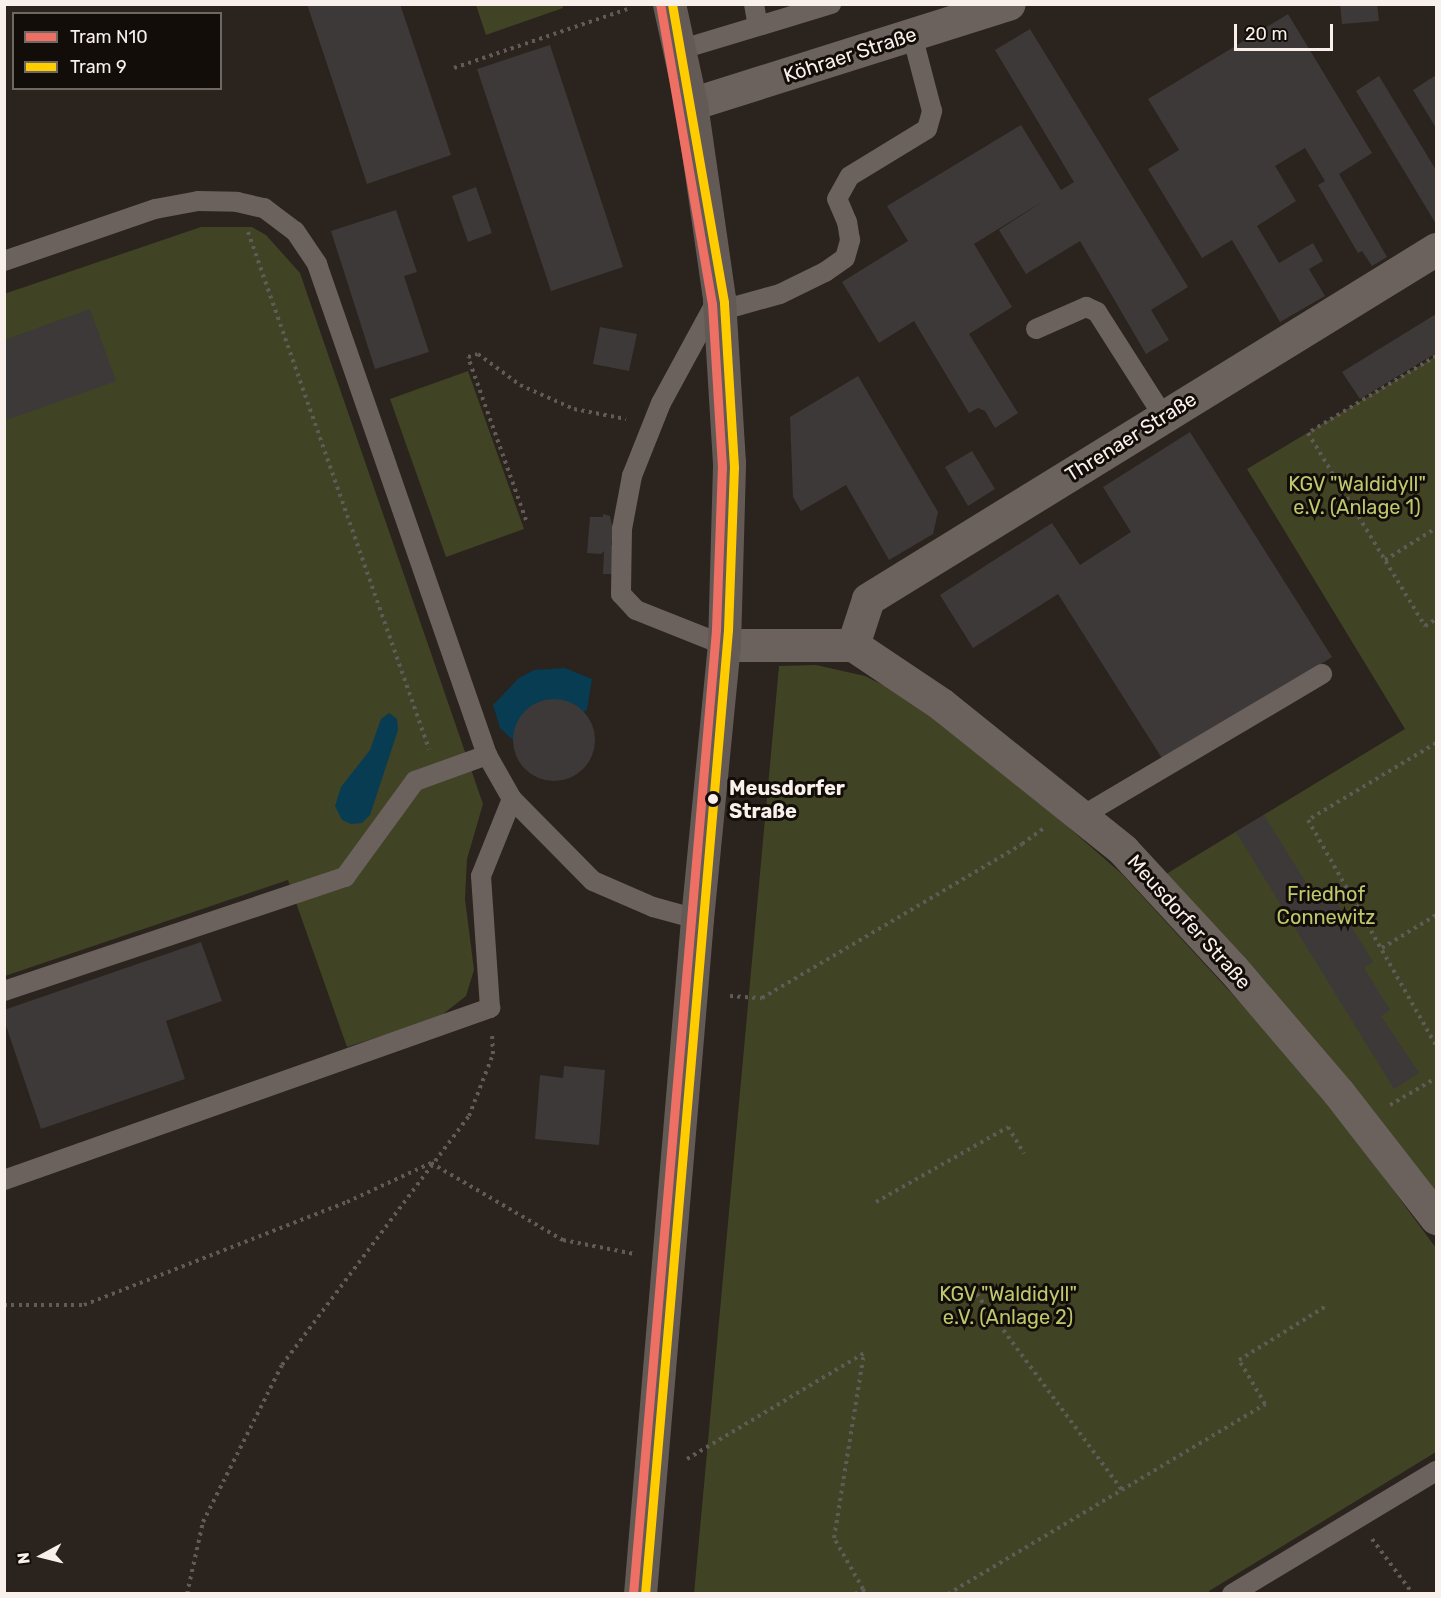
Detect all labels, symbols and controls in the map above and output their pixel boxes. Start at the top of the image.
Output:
legend [12,12,222,90]
scale bar [1237,12,1336,50]
street label: Köhraer Straße [780,22,920,88]
text: 20 m [1245,23,1287,45]
text: Tram N10 [70,26,148,48]
text: Tram 9 [70,56,127,78]
street label: Threnaer Straße [1061,387,1201,487]
park label: KGV "Waldidyll" e.V. (Anlage 1) [1288,473,1426,520]
place label: Meusdorfer Straße [729,776,845,823]
marker: Meusdorfer Straße [702,788,724,810]
street label: Meusdorfer Straße [1122,850,1256,994]
park label: Friedhof Connewitz [1277,883,1375,930]
park label: KGV "Waldidyll" e.V. (Anlage 2) [939,1282,1077,1329]
north arrow [12,1526,72,1586]
text: N [14,1551,34,1565]

